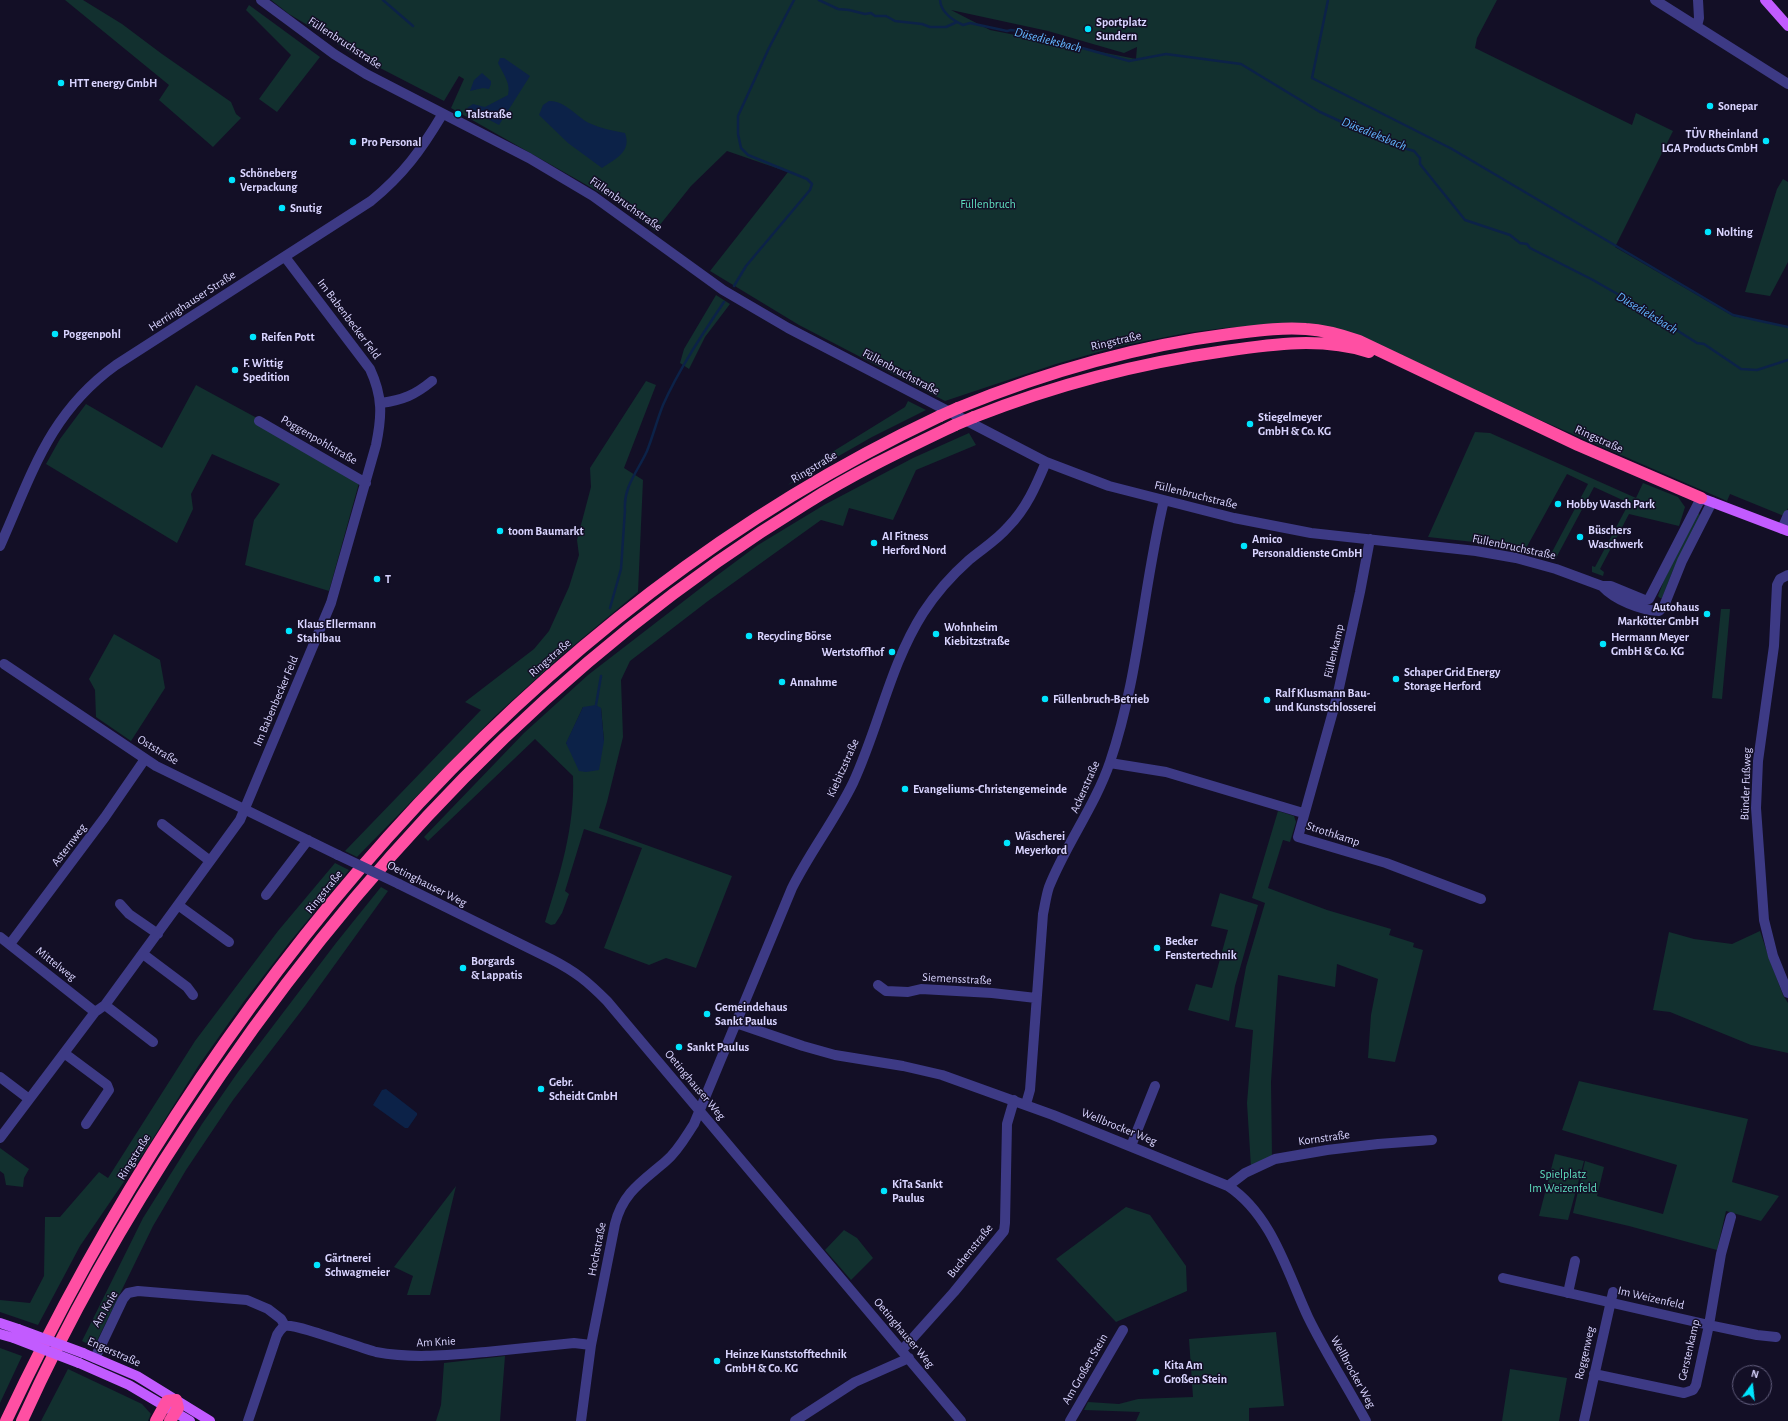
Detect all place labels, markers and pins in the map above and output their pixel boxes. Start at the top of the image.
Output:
place label: Sportplatz Sundern [1096,15,1147,43]
marker: Sportplatz Sundern [1083,24,1093,34]
place label: HTT energy GmbH [69,76,157,90]
marker: HTT energy GmbH [56,78,66,88]
place label: Sonepar [1718,99,1758,113]
marker: Sonepar [1705,101,1715,111]
place label: Talstraße [466,107,512,121]
marker: Talstraße [453,109,463,119]
place label: TÜV Rheinland LGA Products GmbH [1662,127,1758,155]
place label: Pro Personal [361,135,421,149]
marker: TÜV Rheinland LGA Products GmbH [1761,136,1771,146]
marker: Pro Personal [348,137,358,147]
place label: Schöneberg Verpackung [240,166,297,194]
marker: Schöneberg Verpackung [227,175,237,185]
place label: Snutig [290,201,322,215]
marker: Snutig [277,203,287,213]
place label: Nolting [1716,225,1753,239]
marker: Nolting [1703,227,1713,237]
place label: Poggenpohl [63,327,121,341]
marker: Poggenpohl [50,329,60,339]
place label: Reifen Pott [261,330,314,344]
marker: Reifen Pott [248,332,258,342]
place label: F. Wittig Spedition [243,356,290,384]
marker: F. Wittig Spedition [230,365,240,375]
place label: Stiegelmeyer GmbH & Co. KG [1258,410,1331,438]
marker: Stiegelmeyer GmbH & Co. KG [1245,419,1255,429]
place label: Hobby Wasch Park [1566,497,1655,511]
marker: Hobby Wasch Park [1553,499,1563,509]
place label: Büschers Waschwerk [1588,523,1643,551]
place label: toom Baumarkt [508,524,584,538]
marker: toom Baumarkt [495,526,505,536]
place label: AI Fitness Herford Nord [882,529,946,557]
place label: Amico Personaldienste GmbH [1252,532,1362,560]
marker: Büschers Waschwerk [1575,532,1585,542]
marker: AI Fitness Herford Nord [869,538,879,548]
marker: Amico Personaldienste GmbH [1239,541,1249,551]
place label: T [385,572,391,586]
marker: T [372,574,382,584]
place label: Autohaus Markötter GmbH [1617,600,1699,628]
marker: Autohaus Markötter GmbH [1702,609,1712,619]
place label: Klaus Ellermann Stahlbau [297,617,376,645]
place label: Wohnheim Kiebitzstraße [944,620,1010,648]
marker: Klaus Ellermann Stahlbau [284,626,294,636]
place label: Recycling Börse [757,629,831,643]
marker: Wohnheim Kiebitzstraße [931,629,941,639]
place label: Hermann Meyer GmbH & Co. KG [1611,630,1689,658]
marker: Recycling Börse [744,631,754,641]
marker: Hermann Meyer GmbH & Co. KG [1598,639,1608,649]
place label: Wertstoffhof [821,645,884,659]
marker: Wertstoffhof [887,647,897,657]
place label: Schaper Grid Energy Storage Herford [1404,665,1500,693]
marker: Schaper Grid Energy Storage Herford [1391,674,1401,684]
place label: Annahme [790,675,837,689]
marker: Annahme [777,677,787,687]
place label: Ralf Klusmann Bau- und Kunstschlosserei [1275,686,1376,714]
place label: Füllenbruch-Betrieb [1053,692,1149,706]
marker: Füllenbruch-Betrieb [1040,694,1050,704]
marker: Ralf Klusmann Bau- und Kunstschlosserei [1262,695,1272,705]
place label: Evangeliums-Christengemeinde [913,782,1067,796]
marker: Evangeliums-Christengemeinde [900,784,910,794]
place label: Wäscherei Meyerkord [1015,829,1067,857]
marker: Wäscherei Meyerkord [1002,838,1012,848]
place label: Becker Fenstertechnik [1165,934,1237,962]
marker: Becker Fenstertechnik [1152,943,1162,953]
place label: Borgards & Lappatis [471,954,522,982]
marker: Borgards & Lappatis [458,963,468,973]
place label: Gemeindehaus Sankt Paulus [715,1000,787,1028]
marker: Gemeindehaus Sankt Paulus [702,1009,712,1019]
place label: Sankt Paulus [687,1040,749,1054]
marker: Sankt Paulus [674,1042,684,1052]
place label: Gebr. Scheidt GmbH [549,1075,618,1103]
marker: Gebr. Scheidt GmbH [536,1084,546,1094]
place label: KiTa Sankt Paulus [892,1177,943,1205]
marker: KiTa Sankt Paulus [879,1186,889,1196]
place label: Gärtnerei Schwagmeier [325,1251,390,1279]
marker: Gärtnerei Schwagmeier [312,1260,322,1270]
place label: Heinze Kunststofftechnik GmbH & Co. KG [725,1347,847,1375]
marker: Heinze Kunststofftechnik GmbH & Co. KG [712,1356,722,1366]
place label: Kita Am Großen Stein [1164,1358,1227,1386]
marker: Kita Am Großen Stein [1151,1367,1161,1377]

